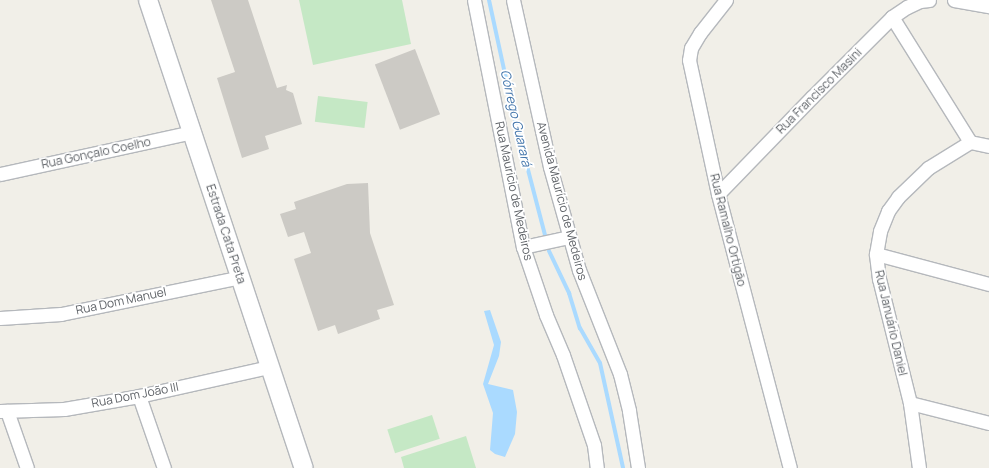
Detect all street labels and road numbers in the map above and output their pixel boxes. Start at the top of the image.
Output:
street label: Rua Francisco Masini [773,45,865,137]
street label: Rua Mauricio de Medeiros [492,120,536,262]
street label: Avenida Maurício de Medeiros [534,120,590,282]
street label: Rua Gonçalo Coelho [40,134,152,172]
street label: Rua Ramalho Ortigão [707,172,749,288]
street label: Estrada Cata Preta [203,182,249,286]
street label: Rua Januário Daniel [872,269,910,377]
street label: Rua Dom Manuel [74,284,168,318]
street label: Rua Dom João III [90,379,180,411]

